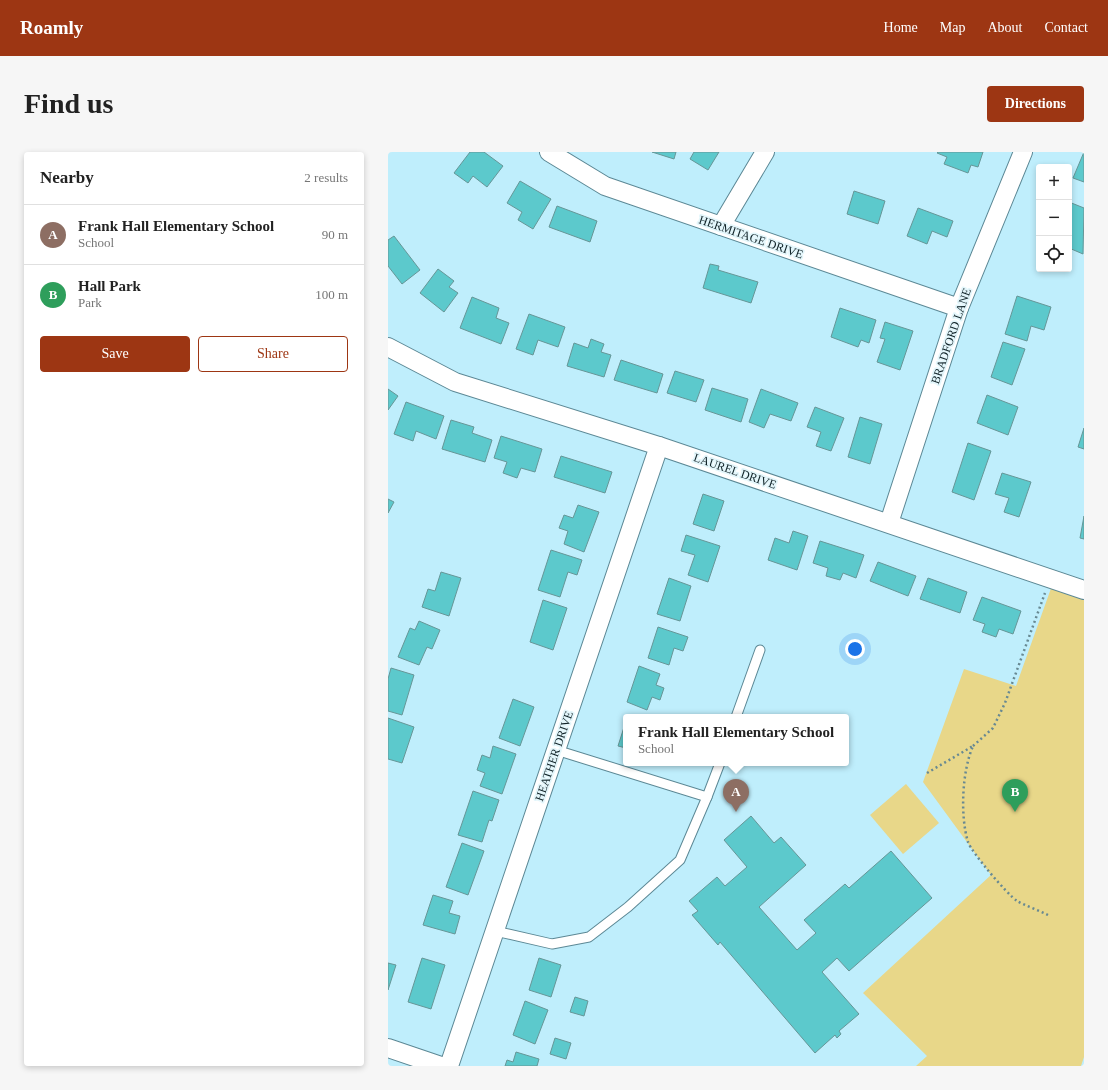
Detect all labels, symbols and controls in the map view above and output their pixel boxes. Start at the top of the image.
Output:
text: Roamly [20,17,83,38]
text: Home [884,20,918,35]
text: Map [940,20,965,35]
text: About [987,20,1022,35]
text: Contact [1044,20,1088,35]
button: Directions [987,86,1084,122]
text: Find us [24,88,114,119]
map controls [1036,164,1072,272]
button: + [1036,164,1072,200]
text: Nearby [40,168,94,187]
text: 2 results [304,170,348,185]
button: − [1036,200,1072,236]
street label: HERMITAGE DRIVE [697,213,805,261]
text: Frank Hall Elementary School [78,218,274,234]
text: A [48,227,58,242]
text: 90 m [322,227,348,242]
text: School [78,235,114,250]
button: locate [1036,236,1072,272]
text: Hall Park [78,278,141,294]
street label: BRADFORD LANE [928,286,974,386]
text: B [49,287,57,302]
text: 100 m [315,287,348,302]
text: Park [78,295,102,310]
button: Save [40,336,190,372]
button: Share [198,336,348,372]
street label: LAUREL DRIVE [692,450,778,492]
your location [845,639,865,659]
street label: HEATHER DRIVE [532,709,576,803]
popup [623,714,849,766]
text: Frank Hall Elementary School [638,724,834,740]
text: School [638,741,674,756]
pin: A [723,779,749,812]
pin: B [1002,779,1028,812]

